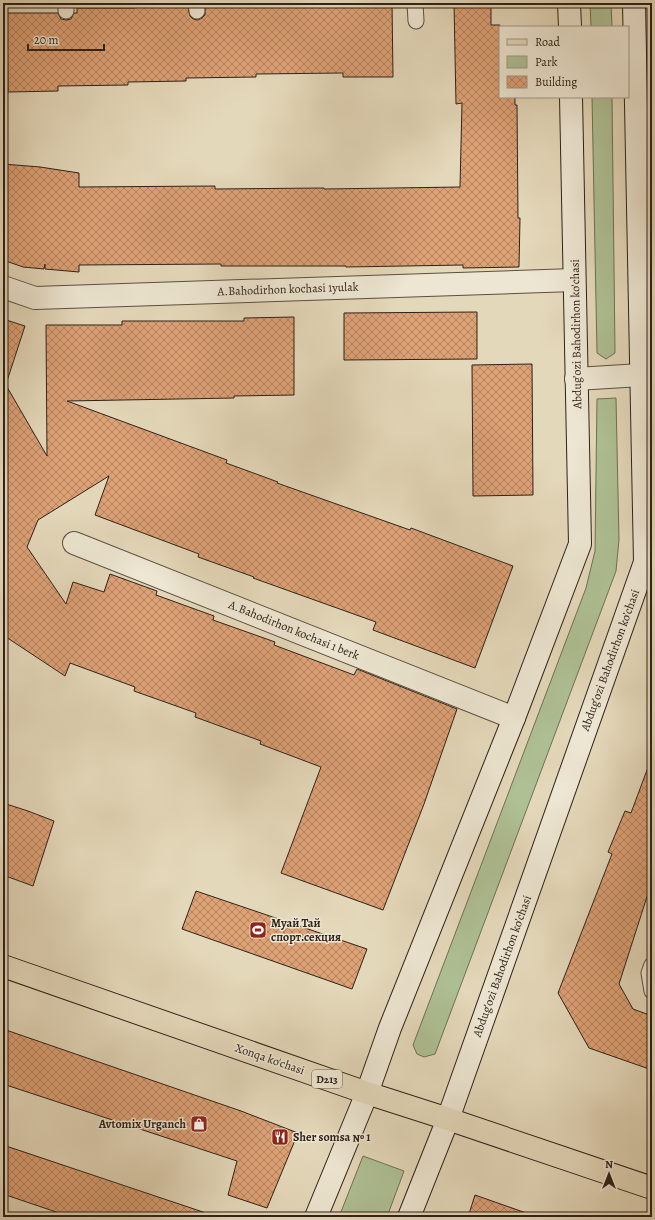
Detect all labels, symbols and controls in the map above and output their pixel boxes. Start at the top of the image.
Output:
scale bar [28,26,104,52]
legend [499,26,629,98]
text: 20 m [34,32,58,48]
text: Road [535,34,561,50]
text: Park [535,54,558,70]
text: Building [535,74,577,90]
street label: Abdug’ozi Bahodirhon ko’chasi [567,259,585,410]
street label: A.Bahodirhon kochasi 1yulak [216,279,359,299]
street label: Abdug’ozi Bahodirhon ko’chasi [577,587,643,734]
street label: A.Bahodirhon kochasi 1 berk [225,596,362,664]
street label: Abdug’ozi Bahodirhon ko’chasi [469,893,535,1040]
place label: Муай Тай спорт.секция [271,915,341,945]
sports icon: Муай Тай спорт.секция [248,920,268,940]
street label: Xonqa ko'chasi [233,1040,307,1078]
road number: D213 [312,1070,342,1088]
shop icon: Avtomix Urganch [189,1114,209,1134]
place label: Avtomix Urganch [98,1116,186,1132]
restaurant icon: Sher somsa № 1 [270,1127,290,1147]
place label: Sher somsa № 1 [293,1129,371,1145]
north arrow [589,1154,629,1194]
text: N [605,1157,613,1172]

